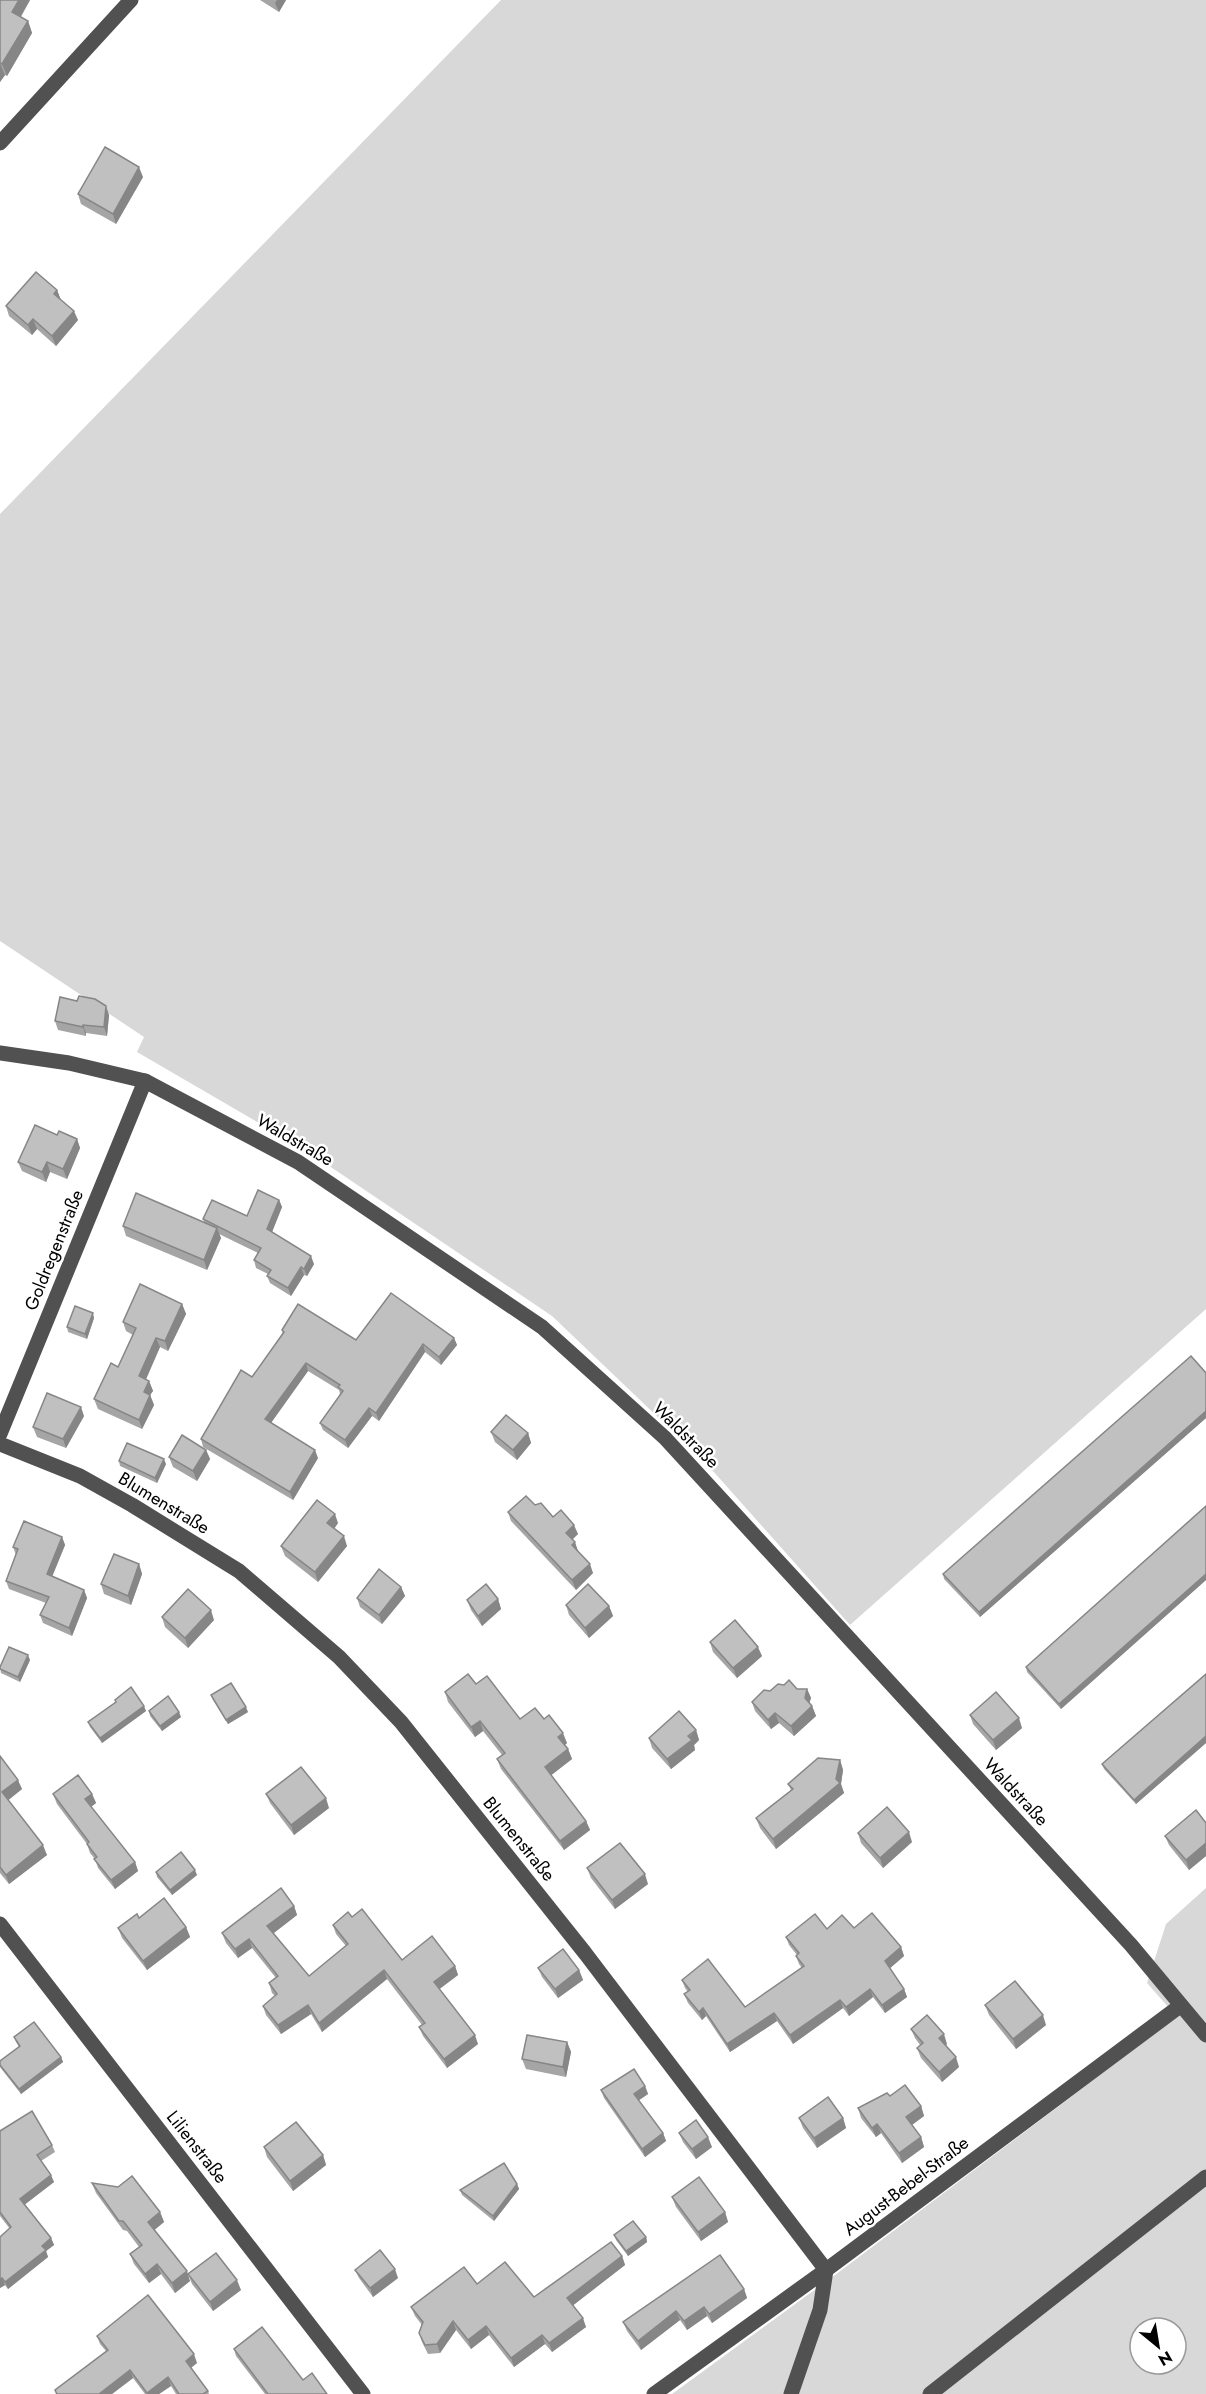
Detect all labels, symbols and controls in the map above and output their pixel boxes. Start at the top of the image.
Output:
street label: Waldstraße [252,1108,338,1172]
street label: Goldregenstraße [18,1186,90,1314]
street label: Waldstraße [647,1396,725,1474]
street label: Blumenstraße [113,1466,215,1540]
street label: Waldstraße [978,1752,1054,1832]
street label: Blumenstraße [477,1791,561,1887]
street label: Lilienstraße [160,2105,234,2189]
street label: August-Bebel-Straße [838,2130,974,2242]
north arrow [1128,2316,1188,2376]
text: N [1154,2345,1177,2372]

